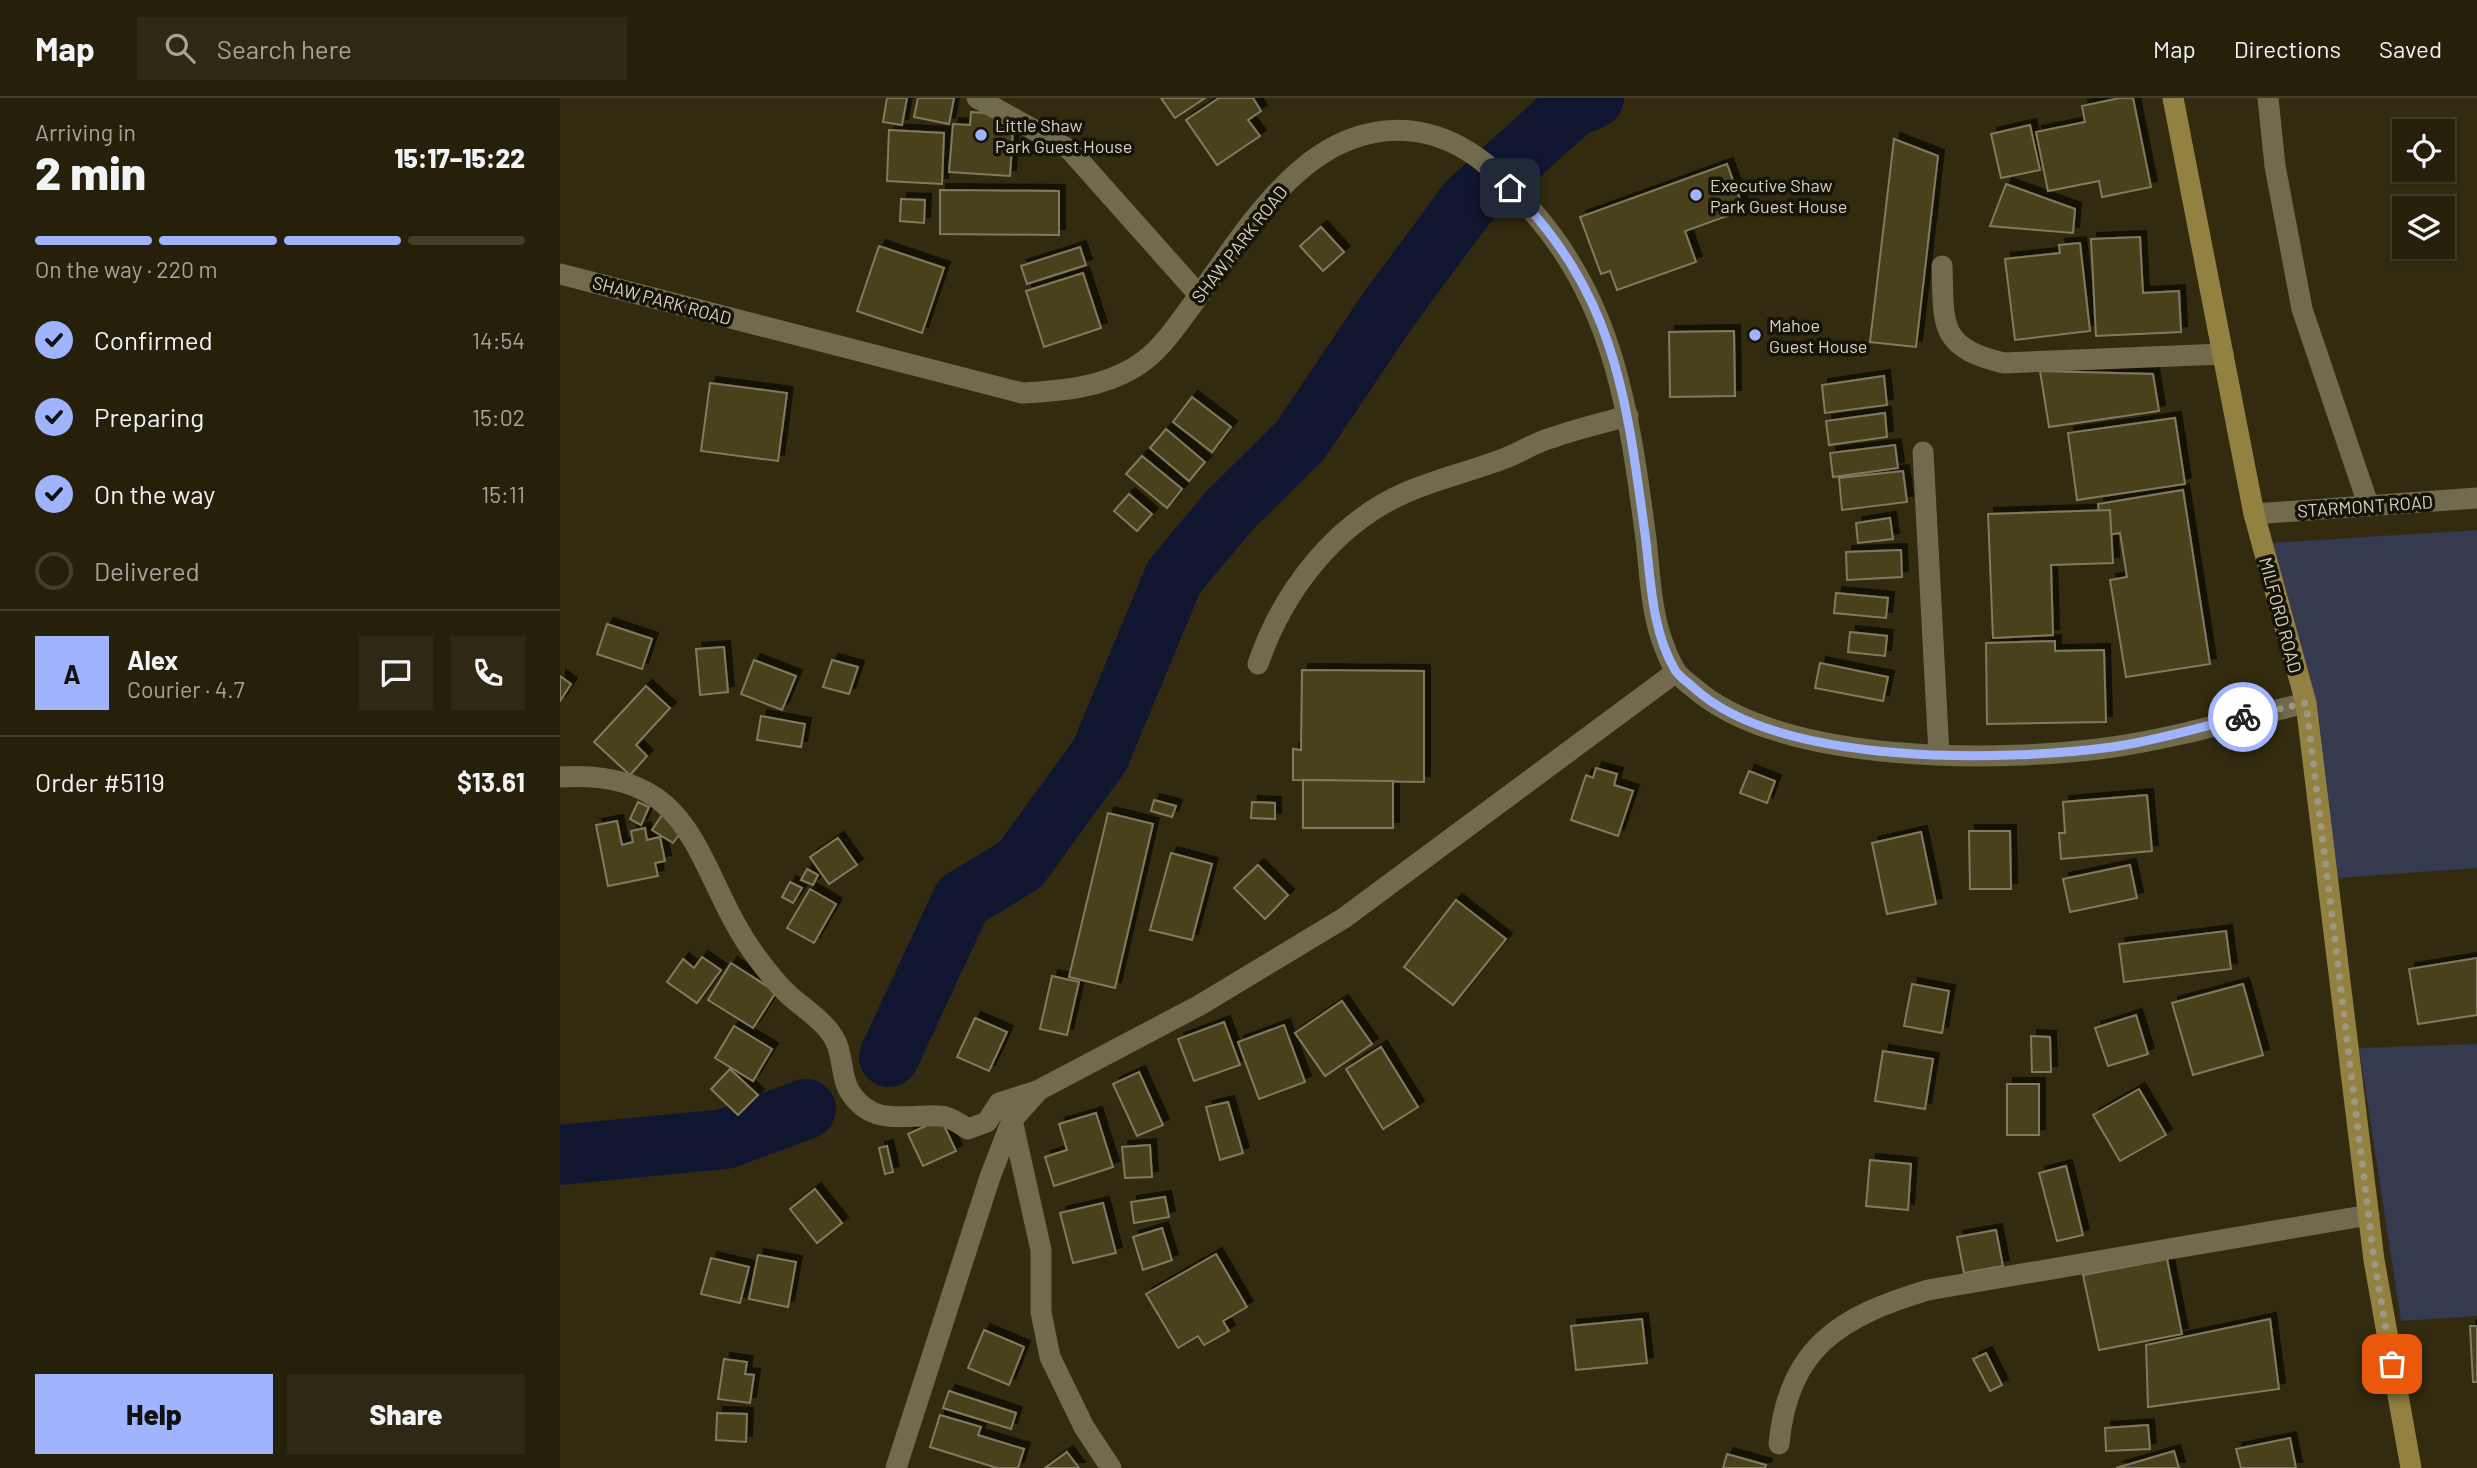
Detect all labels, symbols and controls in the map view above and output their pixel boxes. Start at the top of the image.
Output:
search box [137,17,627,80]
text: Map [35,28,95,68]
icon: search [161,29,199,67]
text: Search here [217,33,352,64]
text: Map [2153,34,2196,63]
text: Directions [2234,34,2341,63]
text: Saved [2379,34,2442,63]
place label: Little Shaw Park Guest House [995,114,1132,157]
text: Arriving in [35,118,136,146]
map controls [2392,119,2455,259]
button: locate [2392,119,2455,182]
marker: Little Shaw Park Guest House [973,127,989,143]
text: 15:17–15:22 [394,142,525,173]
text: 2 min [35,144,146,199]
pin [1480,158,1540,218]
icon: home [1491,169,1529,207]
place label: Executive Shaw Park Guest House [1710,174,1847,217]
street label: SHAW PARK ROAD [1186,181,1292,307]
marker: Executive Shaw Park Guest House [1688,187,1704,203]
button: layers [2392,196,2455,259]
text: On the way · 220 m [35,255,218,283]
street label: SHAW PARK ROAD [590,271,734,329]
place label: Mahoe Guest House [1769,314,1867,357]
icon: check [35,321,73,359]
text: Confirmed [94,324,213,355]
text: 14:54 [472,326,525,354]
marker: Mahoe Guest House [1747,327,1763,343]
icon: check [35,398,73,436]
text: Preparing [94,401,204,432]
text: 15:02 [472,403,525,431]
icon: check [35,475,73,513]
text: On the way [94,478,215,509]
text: 15:11 [481,480,525,508]
street label: STARMONT ROAD [2297,490,2433,522]
text: Delivered [94,555,200,586]
street label: MILFORD ROAD [2255,555,2307,675]
button: chat [359,636,433,710]
button: phone [451,636,525,710]
text: Alex [127,644,178,675]
text: A [63,658,81,689]
text: Courier · 4.7 [127,675,245,703]
courier [2208,682,2278,752]
icon: bike [2224,698,2262,736]
text: Order #5119 [35,766,165,797]
text: $13.61 [457,766,525,797]
pin [2362,1334,2422,1394]
icon: bag [2373,1345,2411,1383]
button: Help [35,1374,273,1454]
button: Share [287,1374,525,1454]

